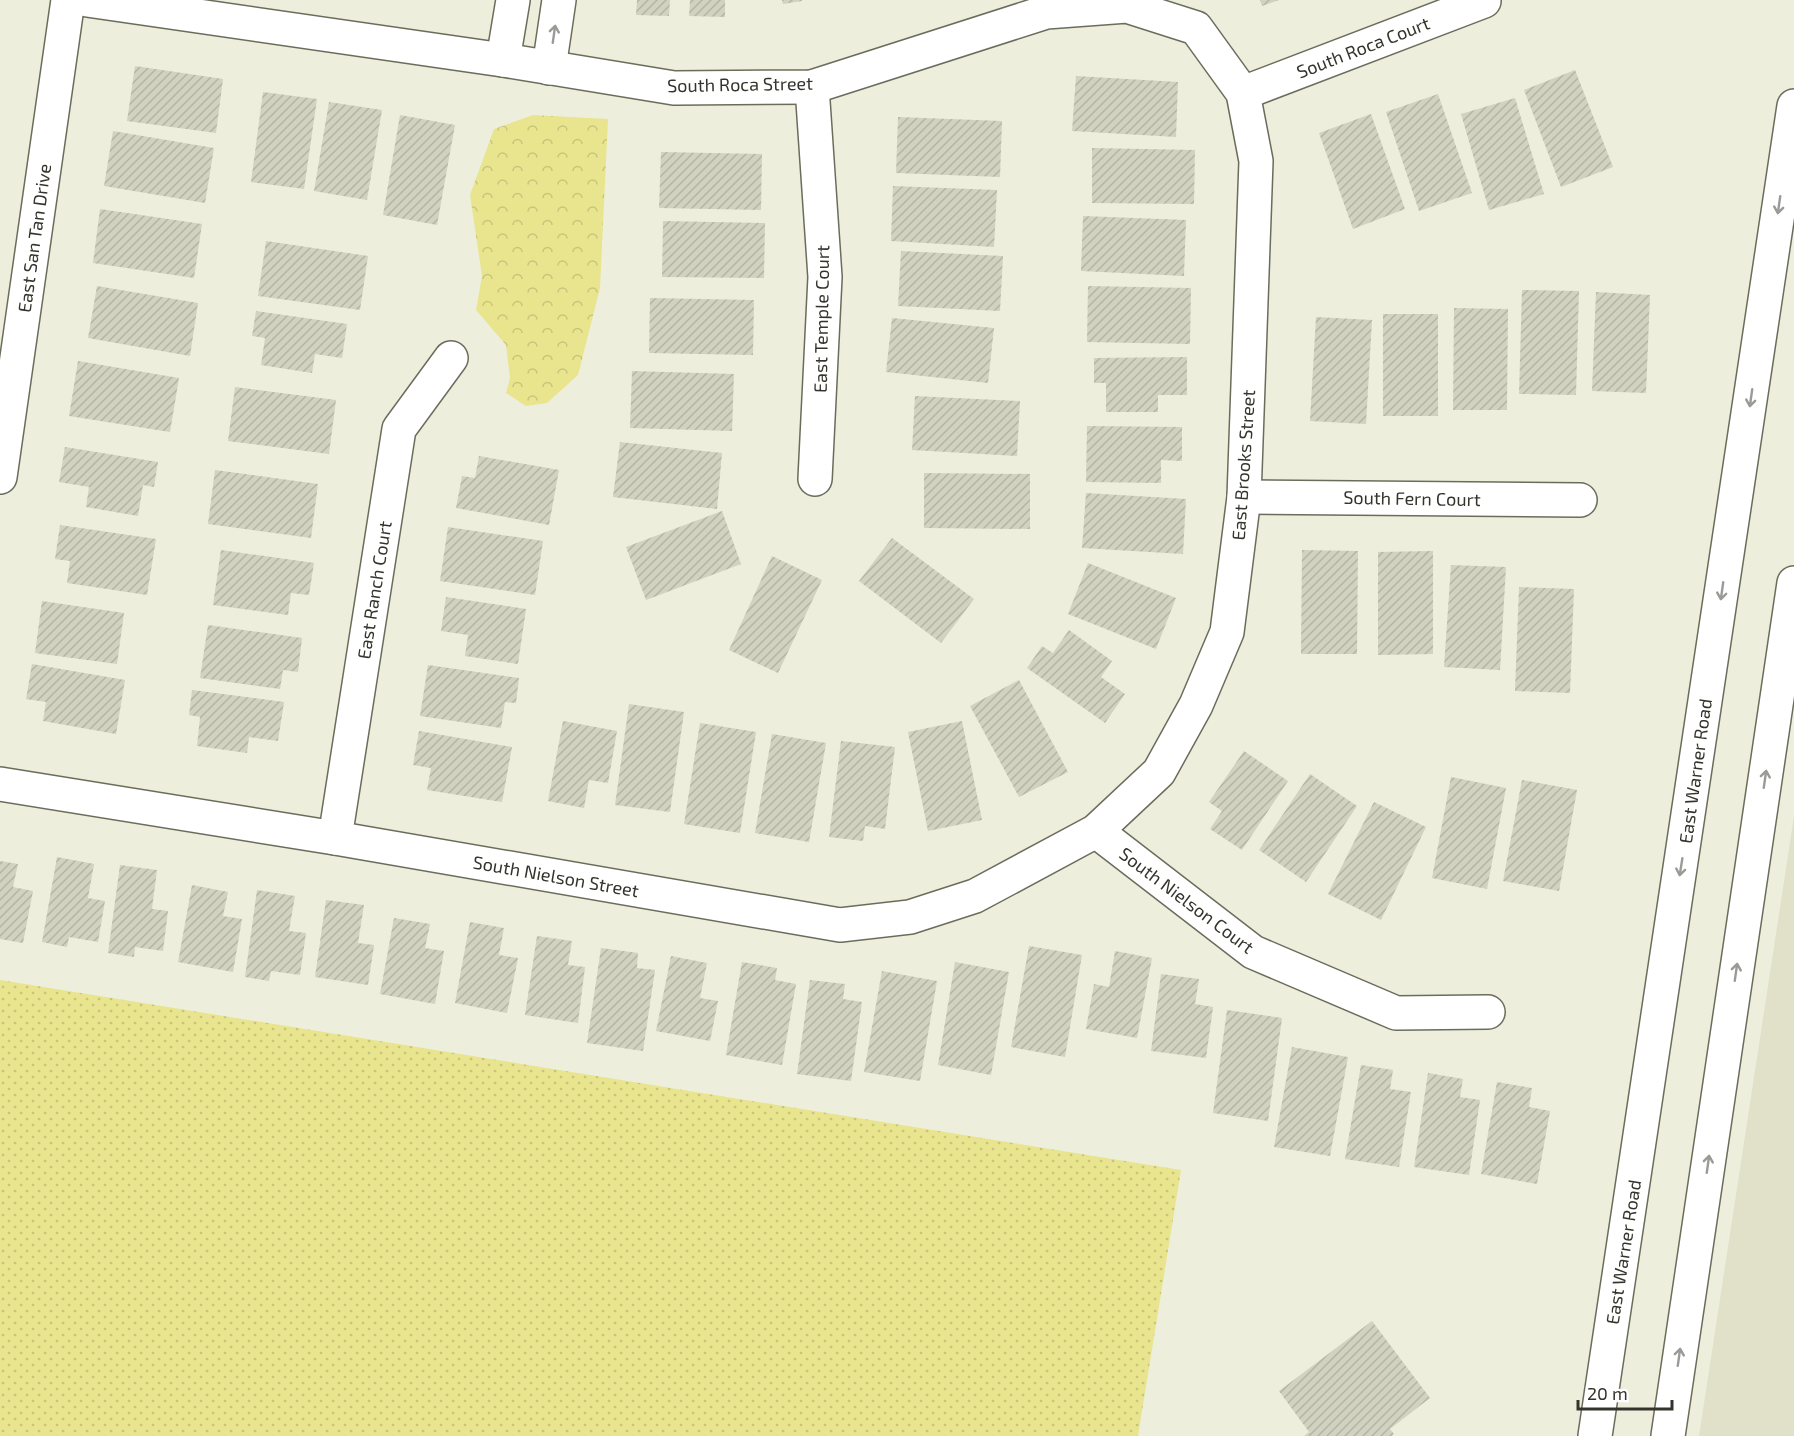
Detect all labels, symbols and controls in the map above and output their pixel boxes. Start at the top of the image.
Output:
street label: South Roca Court [1293,11,1433,82]
one-way arrow [549,24,560,44]
street label: South Roca Street [667,72,813,96]
street label: East San Tan Drive [13,162,55,314]
one-way arrow [1774,195,1785,215]
street label: East Temple Court [809,245,833,393]
one-way arrow [1745,388,1756,407]
street label: East Brooks Street [1227,389,1259,541]
street label: South Fern Court [1343,486,1481,510]
street label: East Ranch Court [352,519,396,661]
one-way arrow [1716,581,1727,600]
street label: East Warner Road [1674,697,1716,845]
one-way arrow [1759,769,1770,789]
street label: South Nielson Court [1115,842,1259,958]
street label: South Nielson Street [471,851,641,901]
one-way arrow [1675,857,1686,876]
one-way arrow [1731,962,1742,982]
one-way arrow [1702,1155,1713,1175]
street label: East Warner Road [1601,1178,1645,1326]
one-way arrow [1674,1348,1685,1368]
scale bar [1578,1373,1672,1411]
text: 20 m [1587,1382,1628,1404]

